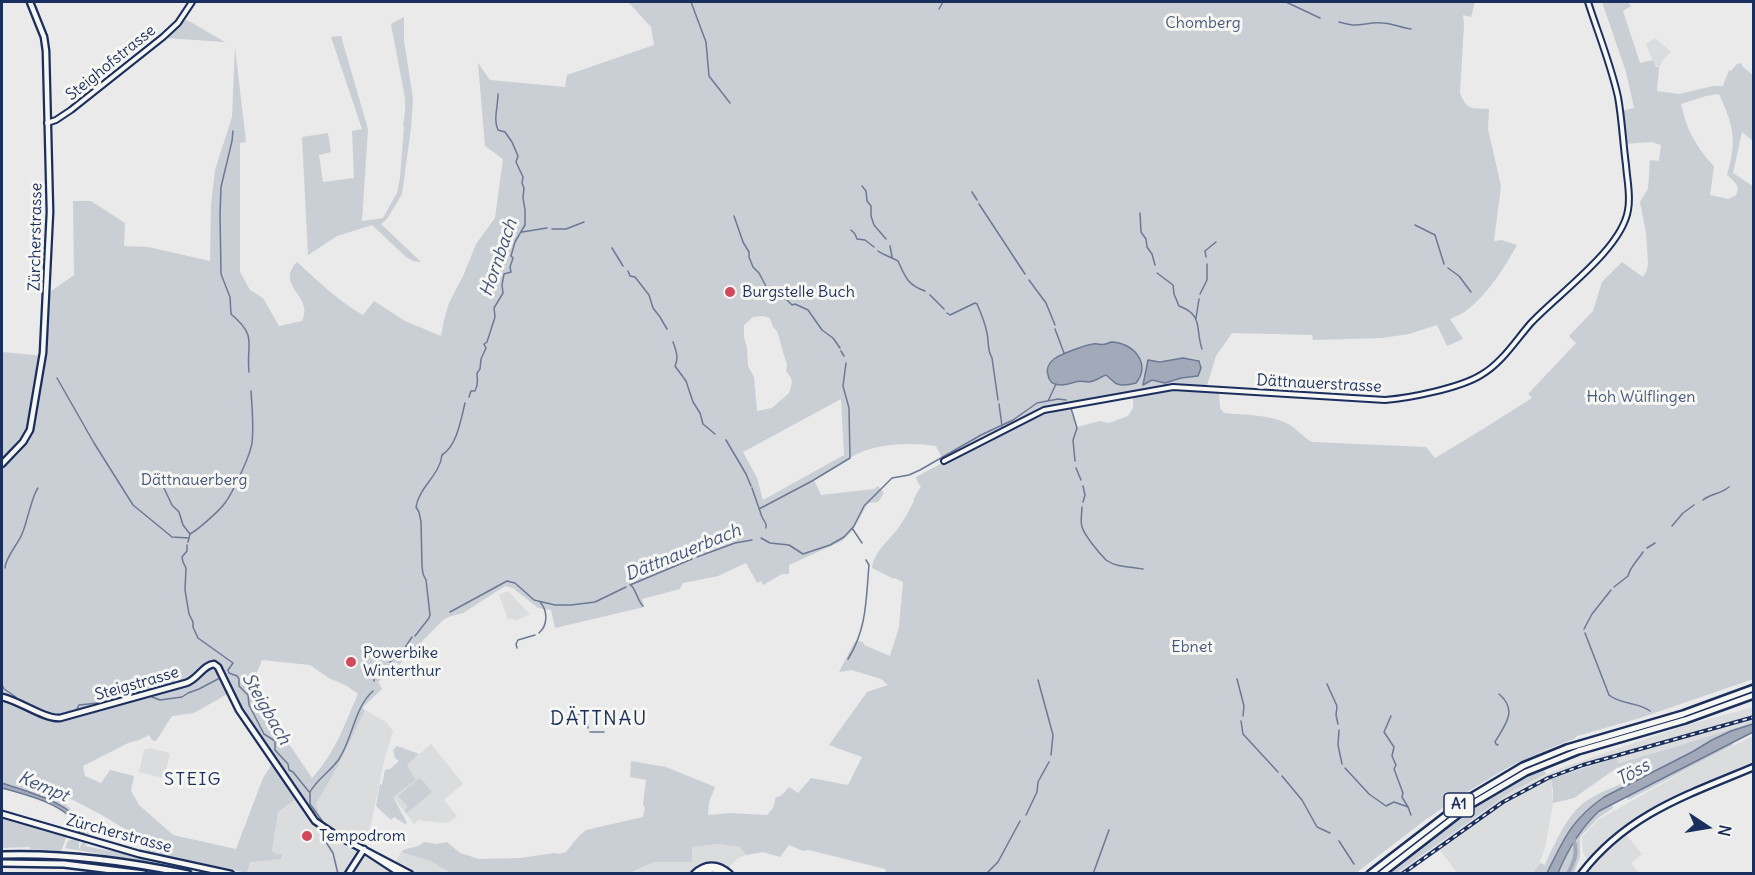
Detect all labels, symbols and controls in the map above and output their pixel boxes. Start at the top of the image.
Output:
park label: Chomberg [1165,13,1241,33]
street label: Steighofstrasse [62,21,160,105]
street label: Zürcherstrasse [25,183,47,291]
water label: Hornbach [476,216,522,300]
place label: Burgstelle Buch [742,282,855,302]
marker: Burgstelle Buch [723,285,737,299]
street label: Dättnauerstrasse [1256,371,1382,397]
park label: Hoh Wülflingen [1586,387,1696,407]
park label: Dättnauerberg [141,470,247,490]
water label: Dättnauerbach [622,520,744,586]
park label: Ebnet [1171,637,1213,657]
place label: Powerbike Winterthur [363,643,441,681]
marker: Powerbike Winterthur [344,655,358,669]
street label: Steigstrasse [93,663,181,705]
water label: Steigbach [237,669,295,749]
district label: DÄTTNAU [550,707,648,731]
water label: Töss [1613,755,1653,791]
water label: Kempt [15,767,71,807]
district label: STEIG [164,769,222,791]
road number: A1 [1444,793,1474,817]
north arrow [1677,797,1737,857]
street label: Zürcherstrasse [64,811,174,857]
text: N [1714,823,1736,838]
place label: Tempodrom [319,826,406,846]
marker: Tempodrom [300,829,314,843]

